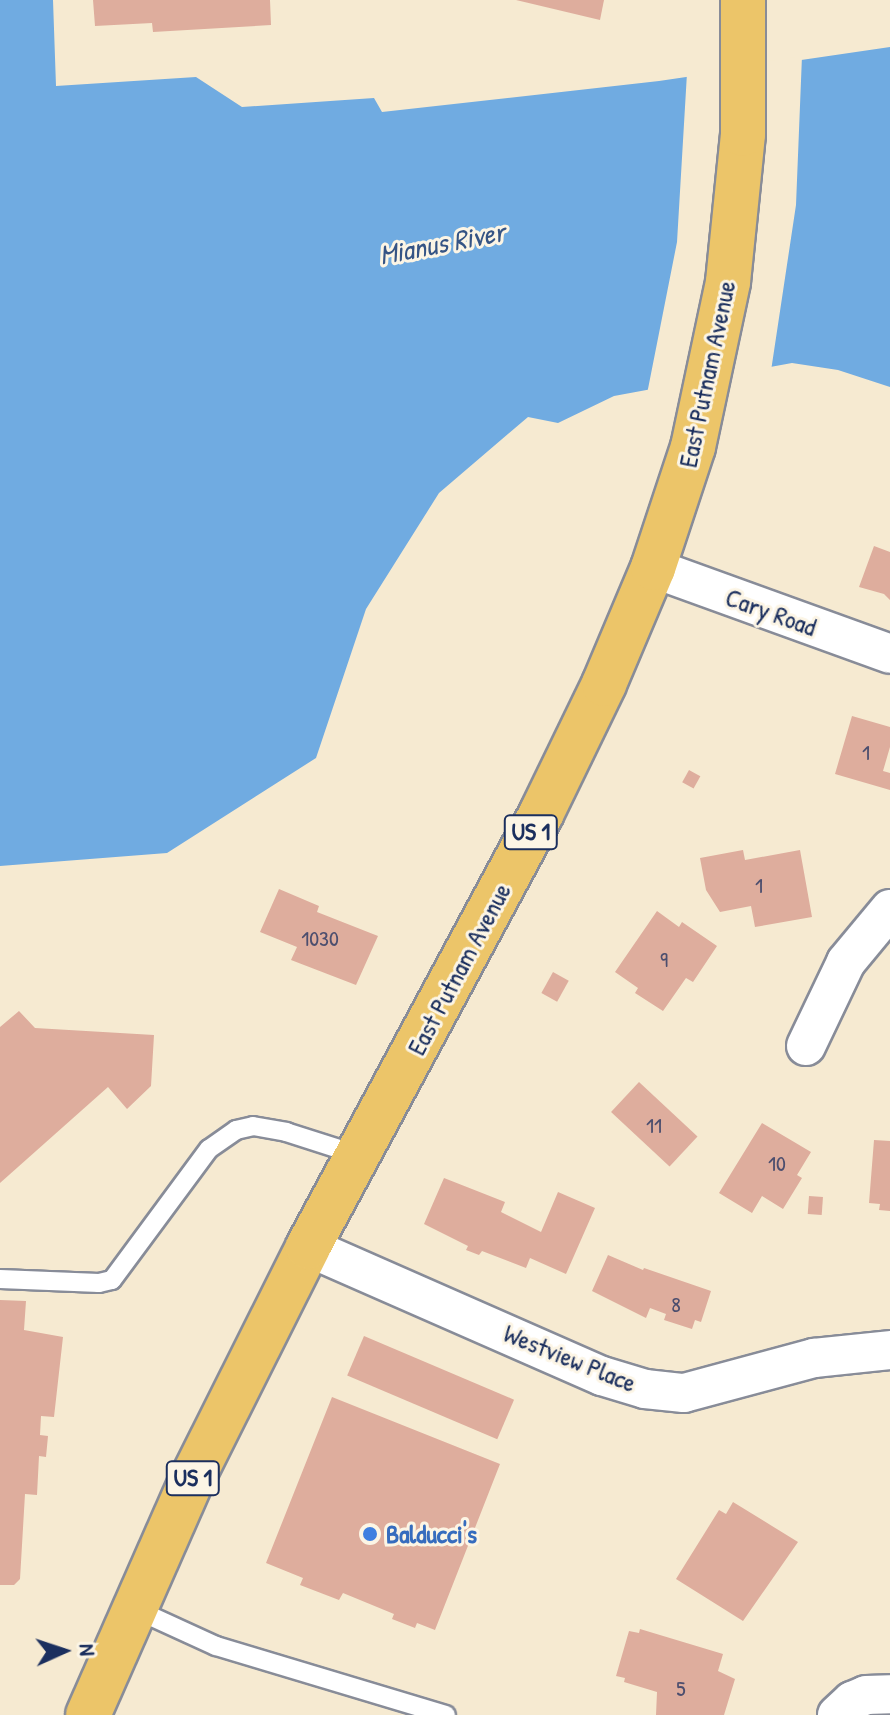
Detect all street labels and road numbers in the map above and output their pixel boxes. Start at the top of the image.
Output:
street label: East Putnam Avenue [672,278,742,470]
street label: Cary Road [721,581,821,643]
road number: US 1 [503,812,559,852]
street label: East Putnam Avenue [401,878,517,1060]
street label: Westview Place [499,1317,641,1399]
road number: US 1 [165,1458,221,1498]

